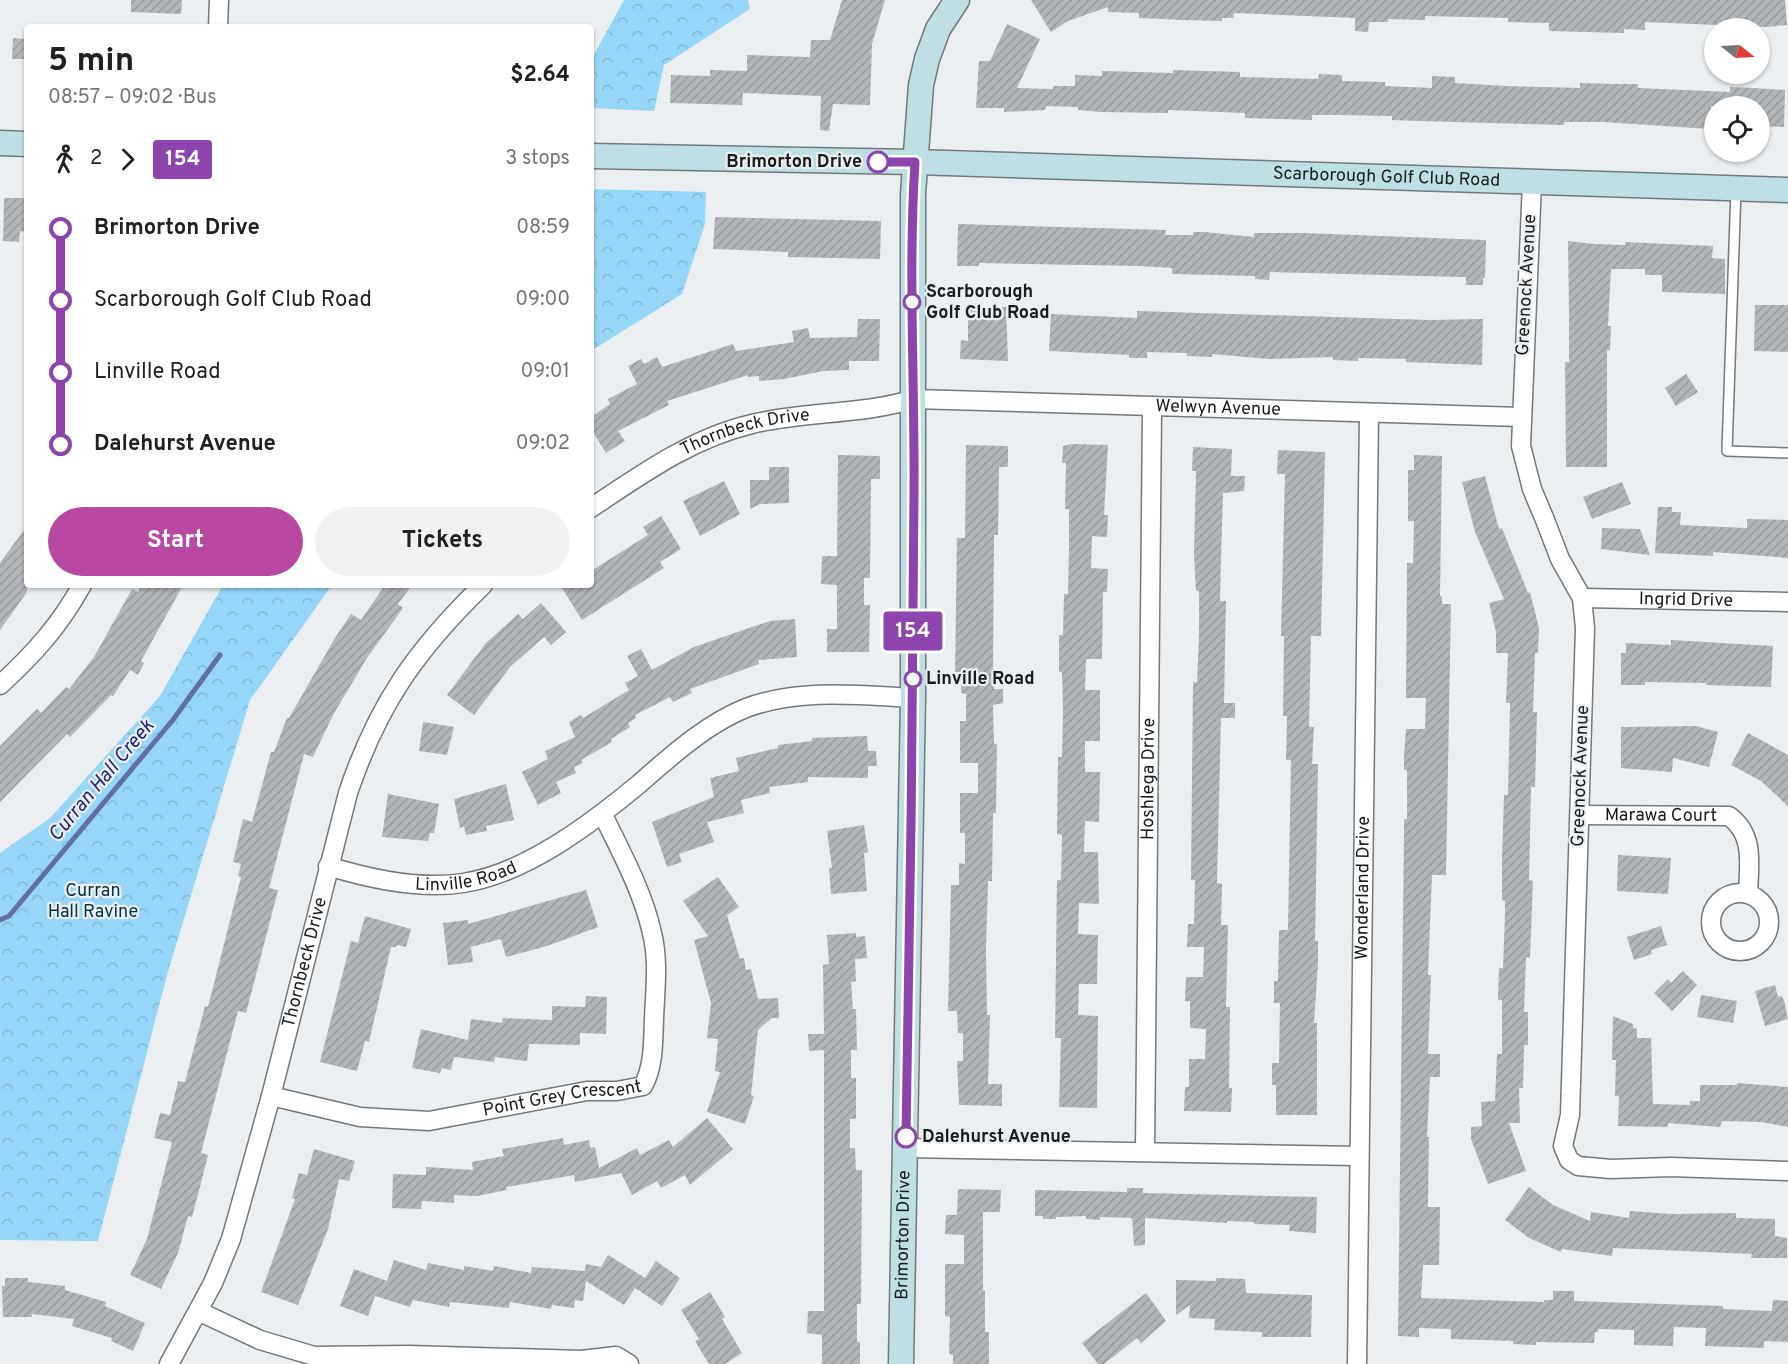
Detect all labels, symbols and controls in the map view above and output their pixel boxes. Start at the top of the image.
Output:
north arrow [1704,18,1770,84]
map controls [1704,18,1770,162]
text: 5 min [48,41,134,83]
text: $2.64 [510,62,570,89]
text: 08:57 – 09:02 · Bus [48,85,217,111]
button: locate [1704,96,1770,162]
icon: walk [48,143,81,176]
icon: forward [111,143,144,176]
text: 2 [90,146,102,172]
text: 154 [165,146,200,173]
text: 3 stops [505,146,570,172]
place label: Brimorton Drive [726,151,862,174]
marker: Brimorton Drive [867,151,889,173]
street label: Scarborough Golf Club Road [1273,162,1501,192]
street label: Greenock Avenue [1512,214,1542,356]
text: Brimorton Drive [94,215,260,242]
text: 08:59 [516,215,570,241]
place label: Scarborough Golf Club Road [926,281,1050,325]
text: Scarborough Golf Club Road [94,287,372,314]
text: 09:00 [515,287,570,313]
marker: Scarborough Golf Club Road [903,293,921,311]
text: Linville Road [94,359,221,386]
text: 09:01 [520,359,570,385]
street label: Welwyn Avenue [1155,395,1281,421]
street label: Thornbeck Drive [676,403,811,461]
text: Dalehurst Avenue [94,431,276,458]
text: 09:02 [516,431,570,457]
button: Start [48,507,303,576]
button: Tickets [315,507,570,576]
street label: Ingrid Drive [1639,588,1733,612]
line badge: 154 [878,612,948,650]
text: 154 [895,618,931,645]
place label: Linville Road [926,668,1035,691]
marker: Linville Road [904,670,922,688]
street label: Greenock Avenue [1567,705,1595,847]
water label: Curran Hall Creek [43,714,161,848]
street label: Hoshlega Drive [1136,718,1161,840]
street label: Marawa Court [1605,804,1717,827]
street label: Wonderland Drive [1351,816,1375,960]
street label: Linville Road [414,856,520,897]
park label: Curran Hall Ravine [48,880,138,924]
street label: Thornbeck Drive [277,895,333,1030]
street label: Point Grey Crescent [481,1075,644,1122]
marker: Dalehurst Avenue [895,1126,917,1148]
place label: Dalehurst Avenue [922,1126,1071,1149]
street label: Brimorton Drive [891,1170,916,1300]

